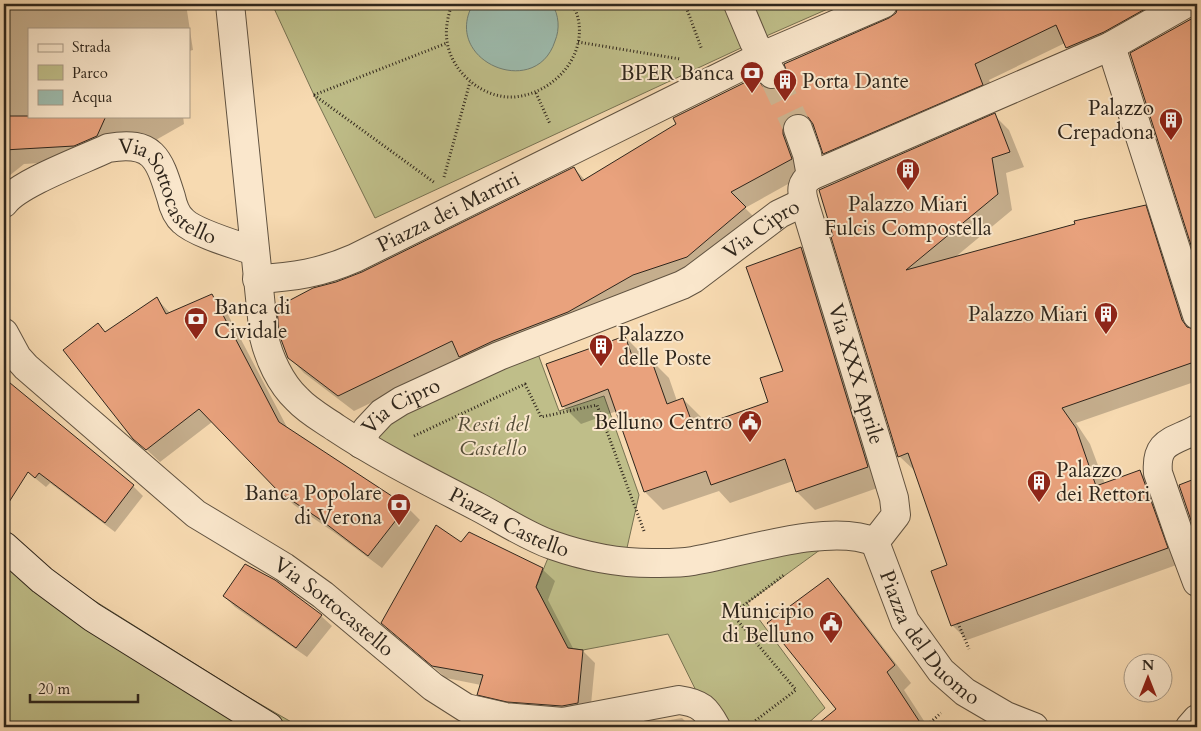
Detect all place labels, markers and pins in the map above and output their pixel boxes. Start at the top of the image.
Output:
place label: BPER Banca [620,59,734,88]
bank icon: BPER Banca [739,60,765,94]
place label: Porta Dante [802,67,909,96]
building icon: Porta Dante [772,68,798,102]
place label: Palazzo Crepadona [1057,94,1154,147]
building icon: Palazzo Crepadona [1158,107,1184,141]
building icon: Palazzo Miari Fulcis Compostella [895,157,921,191]
place label: Palazzo Miari Fulcis Compostella [824,190,992,243]
place label: Banca di Cividale [214,293,291,346]
place label: Palazzo Miari [968,300,1088,329]
building icon: Palazzo Miari [1093,301,1119,335]
bank icon: Banca di Cividale [183,306,209,340]
place label: Palazzo delle Poste [618,320,712,373]
building icon: Palazzo delle Poste [588,333,614,367]
place label: Belluno Centro [594,408,732,437]
public building icon: Belluno Centro [737,409,763,443]
place label: Palazzo dei Rettori [1056,456,1151,509]
building icon: Palazzo dei Rettori [1026,469,1052,503]
place label: Banca Popolare di Verona [245,479,382,532]
bank icon: Banca Popolare di Verona [386,492,412,526]
place label: Municipio di Belluno [721,597,814,650]
public building icon: Municipio di Belluno [818,610,844,644]

